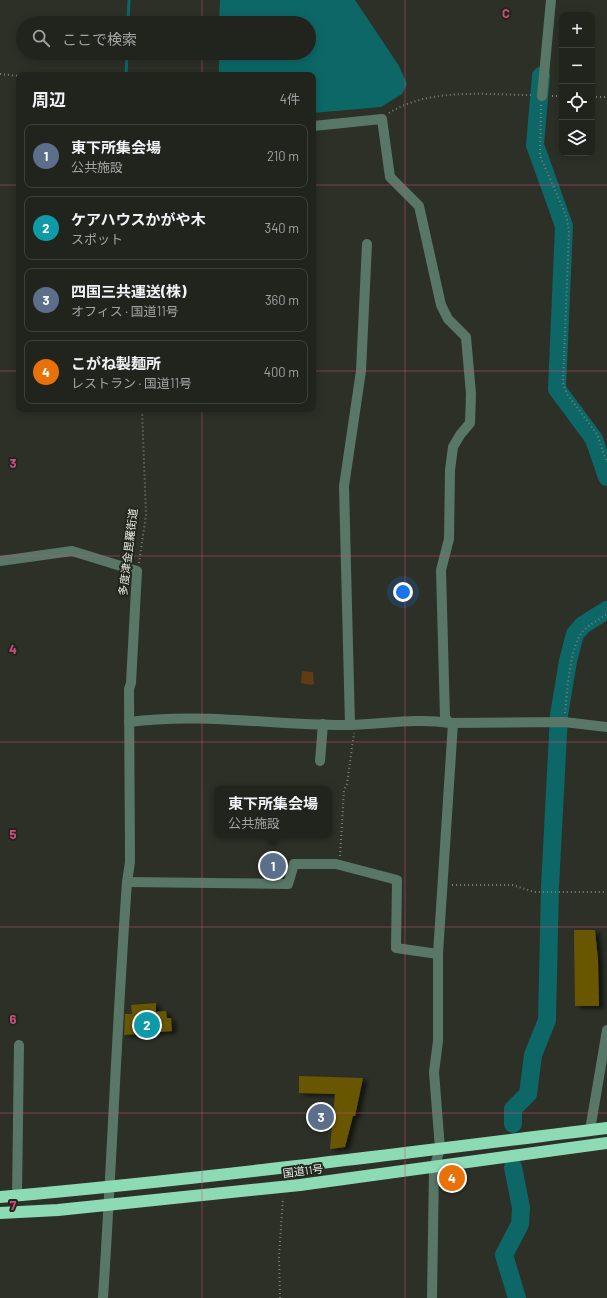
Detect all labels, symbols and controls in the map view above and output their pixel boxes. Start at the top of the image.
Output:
text: C [502,5,510,21]
map controls [559,12,595,156]
button: + [559,12,595,48]
search box [16,16,316,60]
icon: search [30,27,52,49]
text: ここで検索 [62,30,137,48]
button: − [559,48,595,84]
button: locate [559,84,595,120]
text: 周辺 [32,89,66,109]
text: 4件 [280,91,300,107]
button: layers [559,120,595,156]
text: 東下所集会場 [71,138,161,156]
text: 1 [44,148,48,164]
text: 210 m [267,148,299,164]
text: 公共施設 [71,159,123,175]
text: ケアハウスかがや木 [71,210,205,228]
text: 2 [42,220,50,236]
text: 340 m [264,220,299,236]
text: スポット [71,231,123,247]
text: 四国三共運送(株) [71,282,186,300]
text: 3 [42,292,50,308]
text: 360 m [265,292,299,308]
text: オフィス · 国道11号 [71,303,179,319]
text: こがね製麺所 [71,354,161,372]
text: 4 [42,364,50,380]
text: 400 m [264,364,299,380]
text: レストラン · 国道11号 [71,375,192,391]
text: 3 [9,455,17,471]
street label: 多度津金毘羅街道 [116,507,139,596]
your location [393,582,413,602]
text: 4 [9,641,17,657]
popup [214,786,332,838]
text: 東下所集会場 [228,794,318,812]
text: 公共施設 [228,815,280,831]
text: 5 [9,826,17,842]
pin: 1 [260,851,286,881]
pin: 2 [134,1010,160,1040]
text: 6 [10,1011,17,1027]
pin: 3 [308,1102,334,1132]
street label: 国道11号 [282,1162,324,1179]
pin: 4 [439,1163,465,1193]
text: 7 [10,1197,17,1213]

